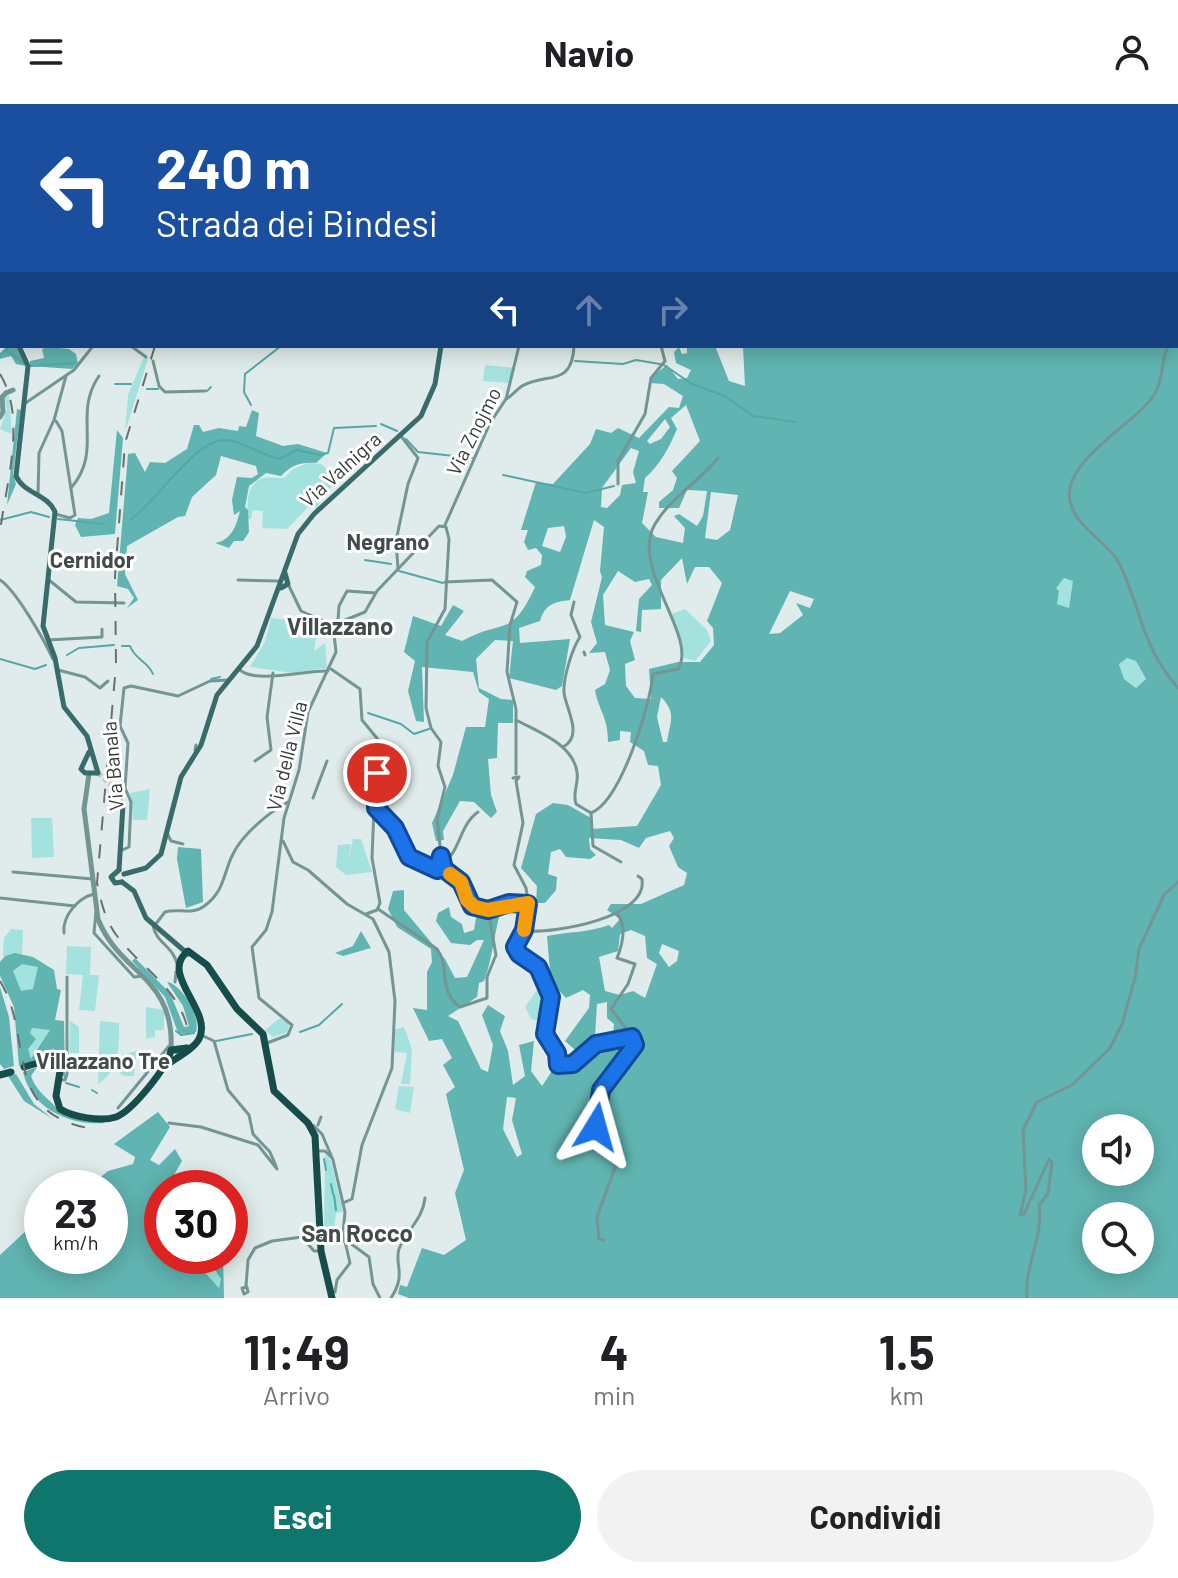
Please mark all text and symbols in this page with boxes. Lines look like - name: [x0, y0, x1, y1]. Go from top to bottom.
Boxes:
- icon: menu: [24, 30, 68, 74]
- icon: person: [1110, 30, 1154, 74]
- text: Navio: [544, 31, 634, 74]
- text: 240 m: [156, 133, 311, 200]
- icon: left: [24, 136, 128, 240]
- text: Strada dei Bindesi: [156, 201, 438, 244]
- icon: left: [483, 288, 527, 332]
- icon: ahead: [567, 288, 611, 332]
- icon: right: [651, 288, 695, 332]
- street label: Via Znojmo: [441, 383, 505, 479]
- street label: Via Valnigra: [295, 426, 385, 512]
- district label: Negrano: [346, 528, 430, 554]
- district label: Cernidor: [50, 546, 135, 572]
- district label: Villazzano: [287, 611, 393, 640]
- street label: Via della Villa: [261, 699, 311, 813]
- street label: Via Banala: [96, 720, 128, 812]
- pin: [343, 739, 411, 807]
- icon: arrive: [355, 751, 399, 795]
- district label: Villazzano Tre: [36, 1047, 170, 1073]
- position arrow: [554, 1085, 638, 1169]
- map controls: [1082, 1114, 1154, 1274]
- button: sound: [1082, 1114, 1154, 1186]
- speed limit sign: 30: [144, 1170, 248, 1274]
- text: 23: [54, 1188, 98, 1236]
- button: search: [1082, 1202, 1154, 1274]
- district label: San Rocco: [301, 1218, 413, 1247]
- text: km/h: [53, 1230, 99, 1254]
- text: 11:49: [243, 1322, 350, 1380]
- text: 4: [600, 1322, 629, 1380]
- text: 1.5: [879, 1322, 935, 1380]
- text: Arrivo: [263, 1379, 330, 1410]
- text: min: [593, 1379, 635, 1410]
- text: km: [889, 1379, 924, 1410]
- button: Esci: [24, 1470, 581, 1562]
- button: Condividi: [597, 1470, 1154, 1562]

